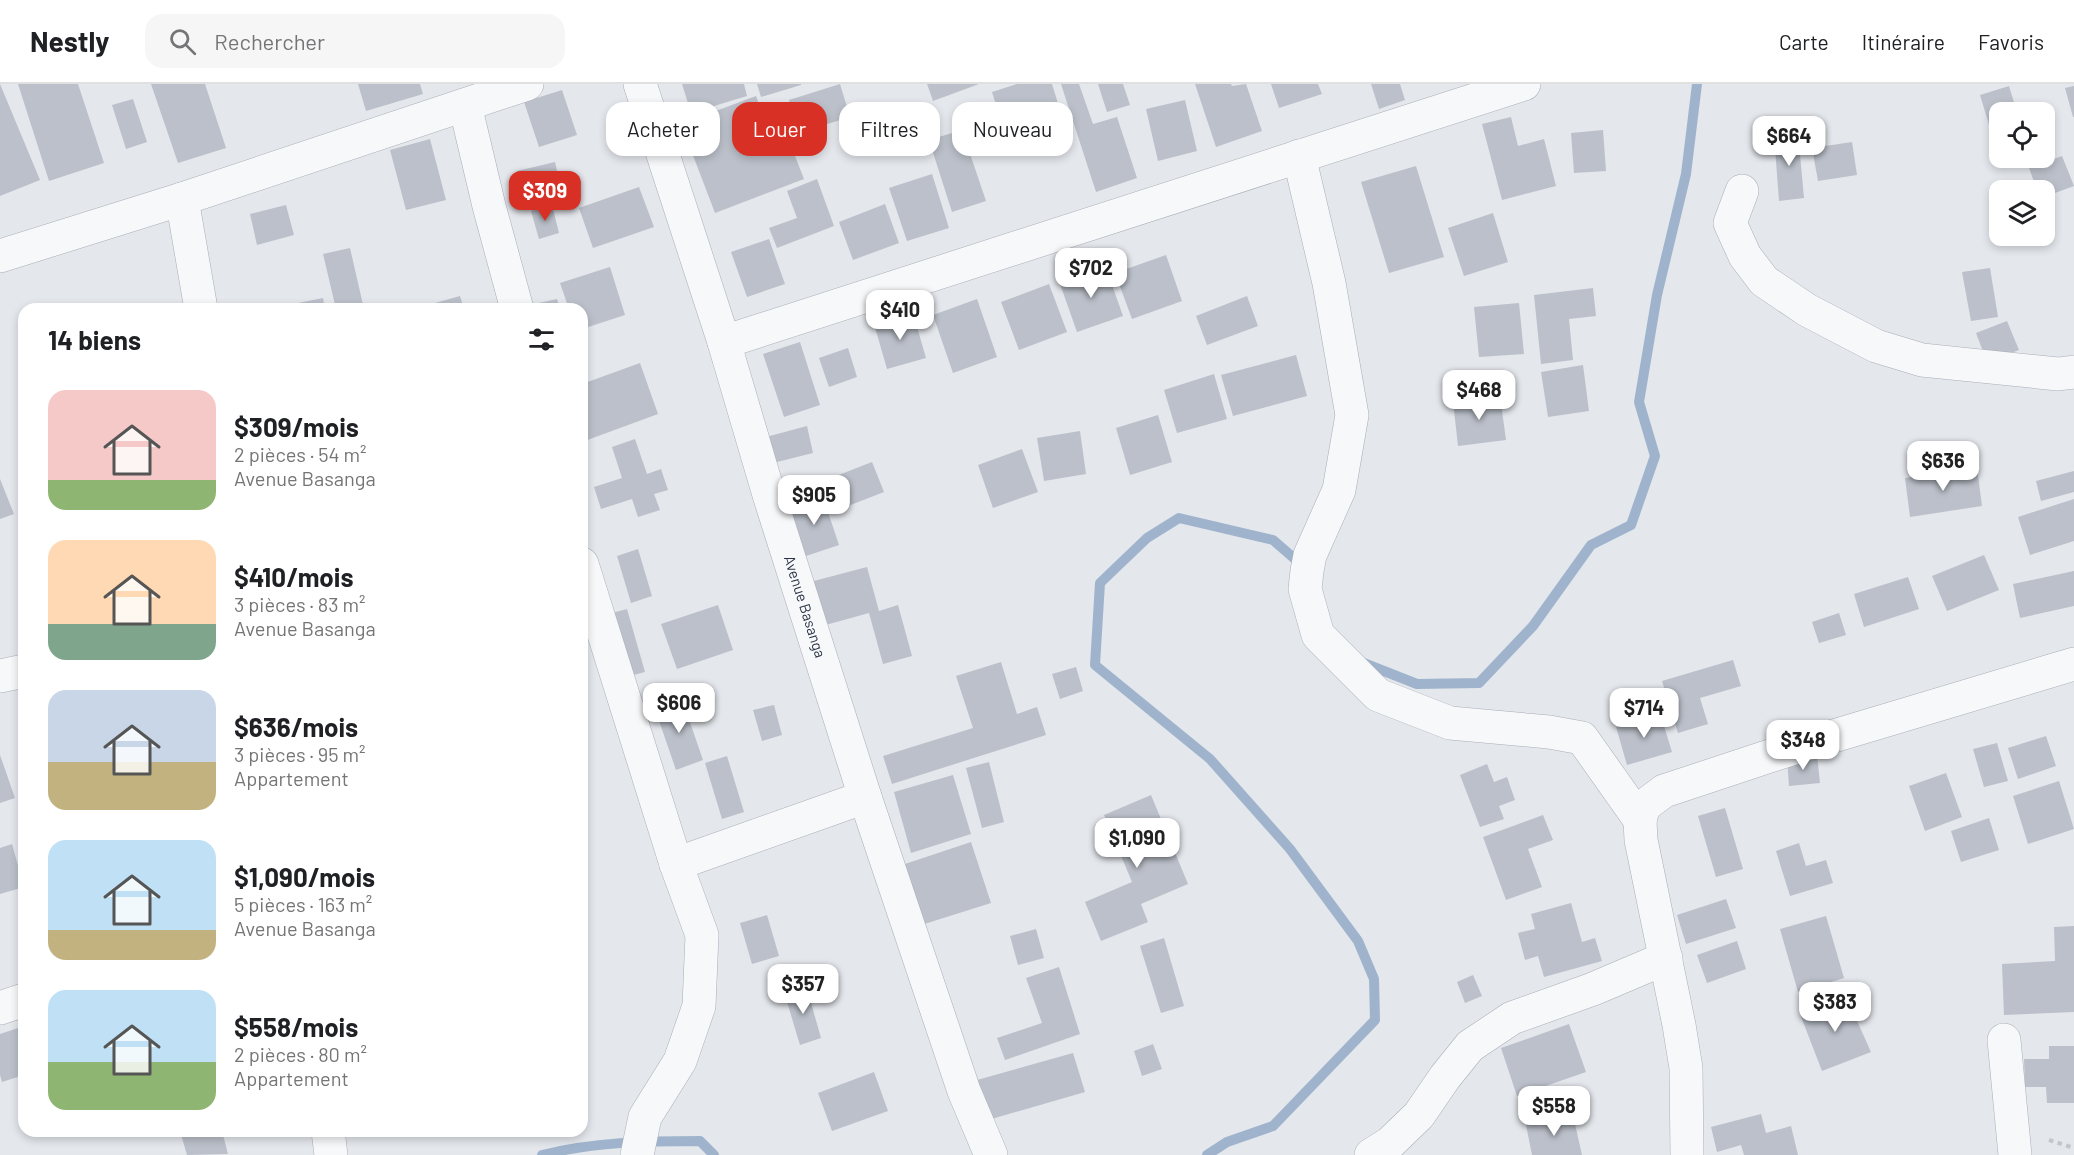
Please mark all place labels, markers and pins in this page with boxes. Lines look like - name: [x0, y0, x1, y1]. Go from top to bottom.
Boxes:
- pin: $664: [1753, 116, 1825, 167]
- pin: $309: [509, 171, 581, 222]
- pin: $702: [1055, 248, 1127, 299]
- pin: $410: [864, 290, 936, 341]
- pin: $468: [1443, 370, 1515, 421]
- pin: $636: [1907, 441, 1979, 492]
- pin: $905: [778, 475, 850, 526]
- pin: $606: [643, 683, 715, 734]
- pin: $714: [1608, 688, 1680, 739]
- pin: $348: [1767, 720, 1839, 771]
- pin: $1,090: [1088, 818, 1186, 869]
- pin: $357: [767, 964, 839, 1015]
- pin: $383: [1799, 982, 1871, 1033]
- pin: $558: [1518, 1086, 1590, 1137]

